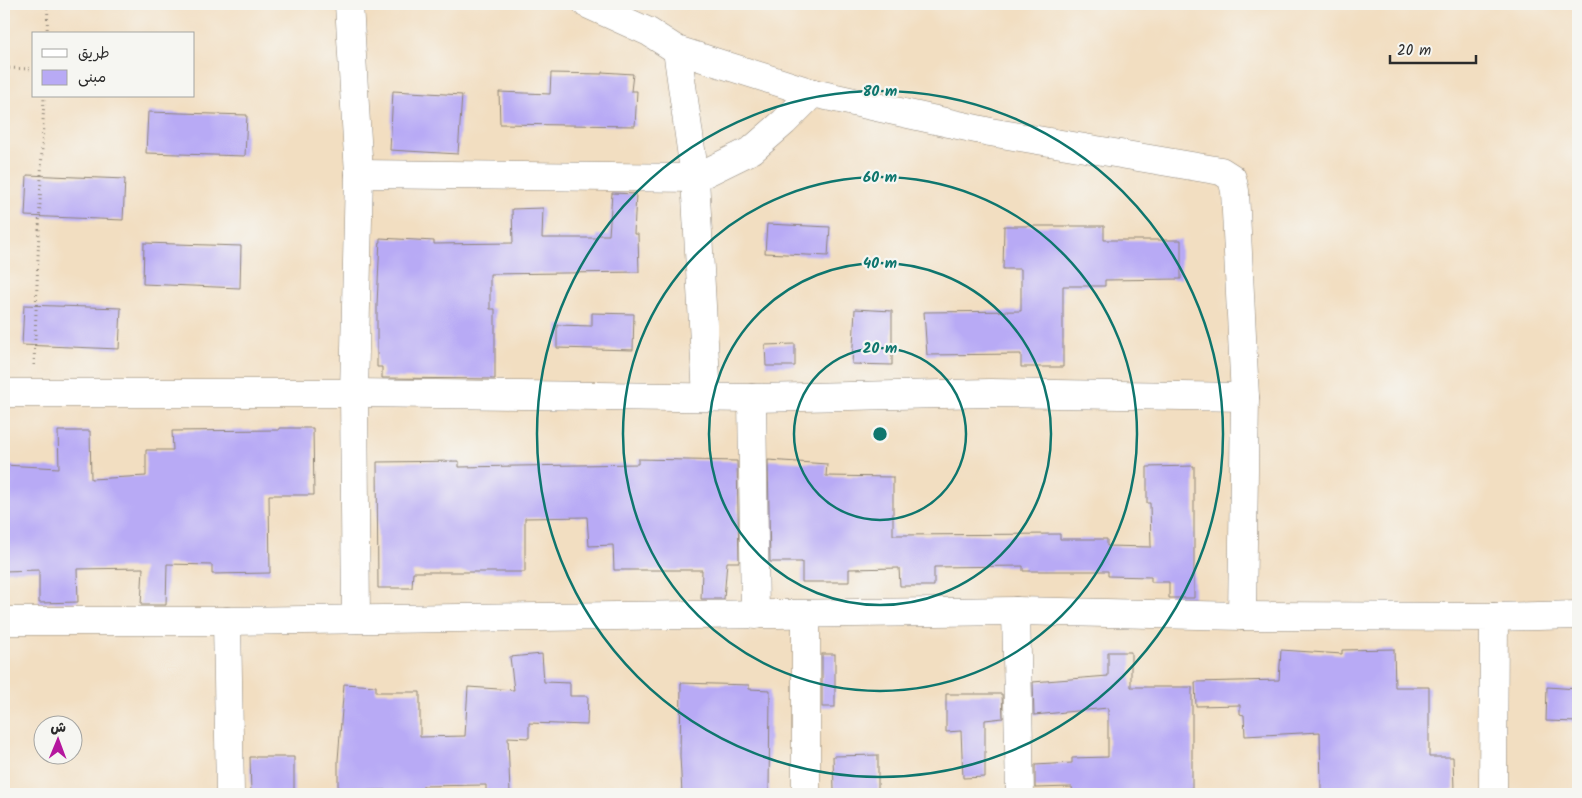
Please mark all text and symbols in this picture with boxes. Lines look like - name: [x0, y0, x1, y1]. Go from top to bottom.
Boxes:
- legend: [32, 32, 195, 98]
- scale bar: [1390, 32, 1476, 64]
- text: 20 m: [1397, 39, 1431, 63]
- text: طريق: [78, 42, 110, 66]
- text: مبنى: [78, 66, 106, 90]
- text: 80 m: [863, 80, 897, 104]
- text: 60 m: [863, 166, 897, 190]
- text: 40 m: [863, 252, 897, 276]
- text: 20 m: [863, 337, 897, 361]
- centre of rings: [871, 425, 889, 443]
- north arrow: [32, 716, 82, 766]
- text: ش: [50, 717, 66, 739]

